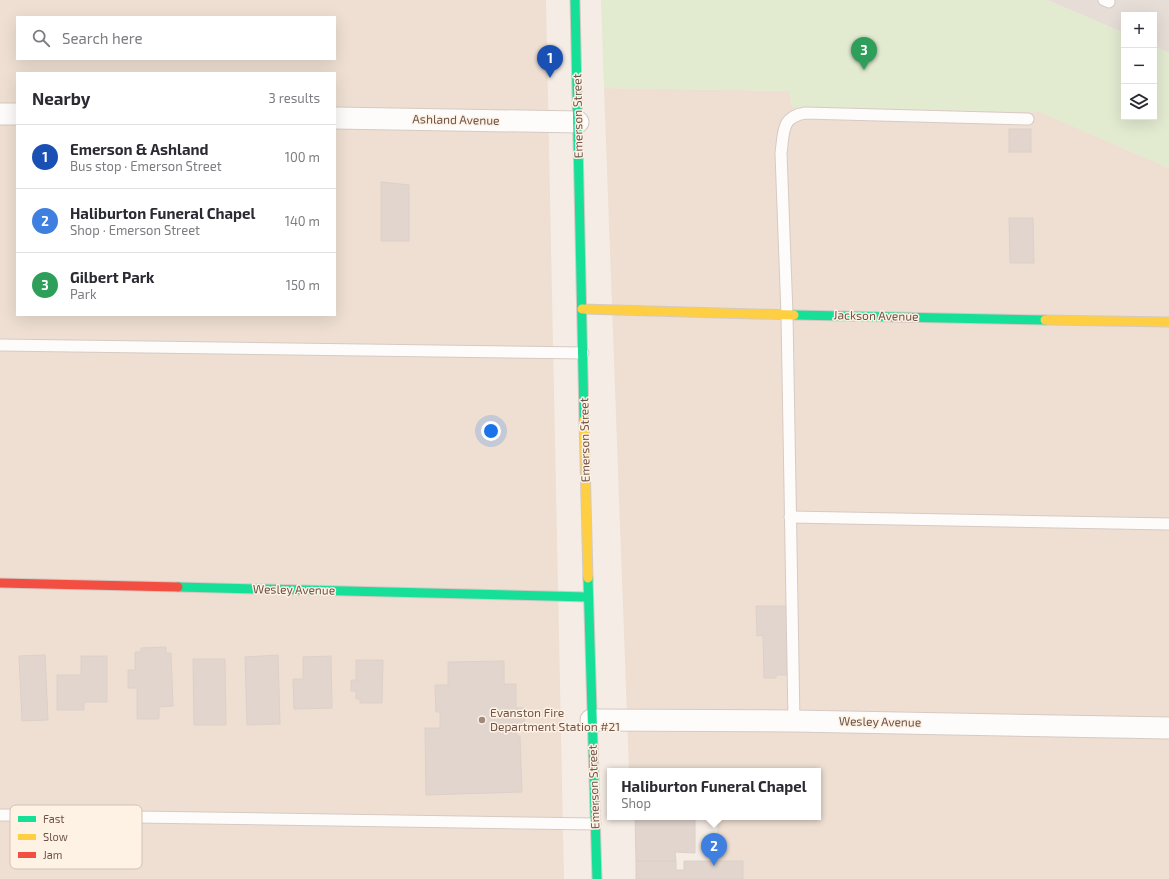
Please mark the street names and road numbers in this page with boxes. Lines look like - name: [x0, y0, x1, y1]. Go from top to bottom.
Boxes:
- street label: Emerson Street: [569, 73, 585, 158]
- street label: Ashland Avenue: [412, 111, 500, 127]
- street label: Jackson Avenue: [833, 307, 919, 323]
- street label: Emerson Street: [576, 397, 592, 482]
- street label: Wesley Avenue: [253, 581, 335, 597]
- street label: Wesley Avenue: [839, 713, 921, 729]
- street label: Emerson Street: [585, 744, 601, 829]

